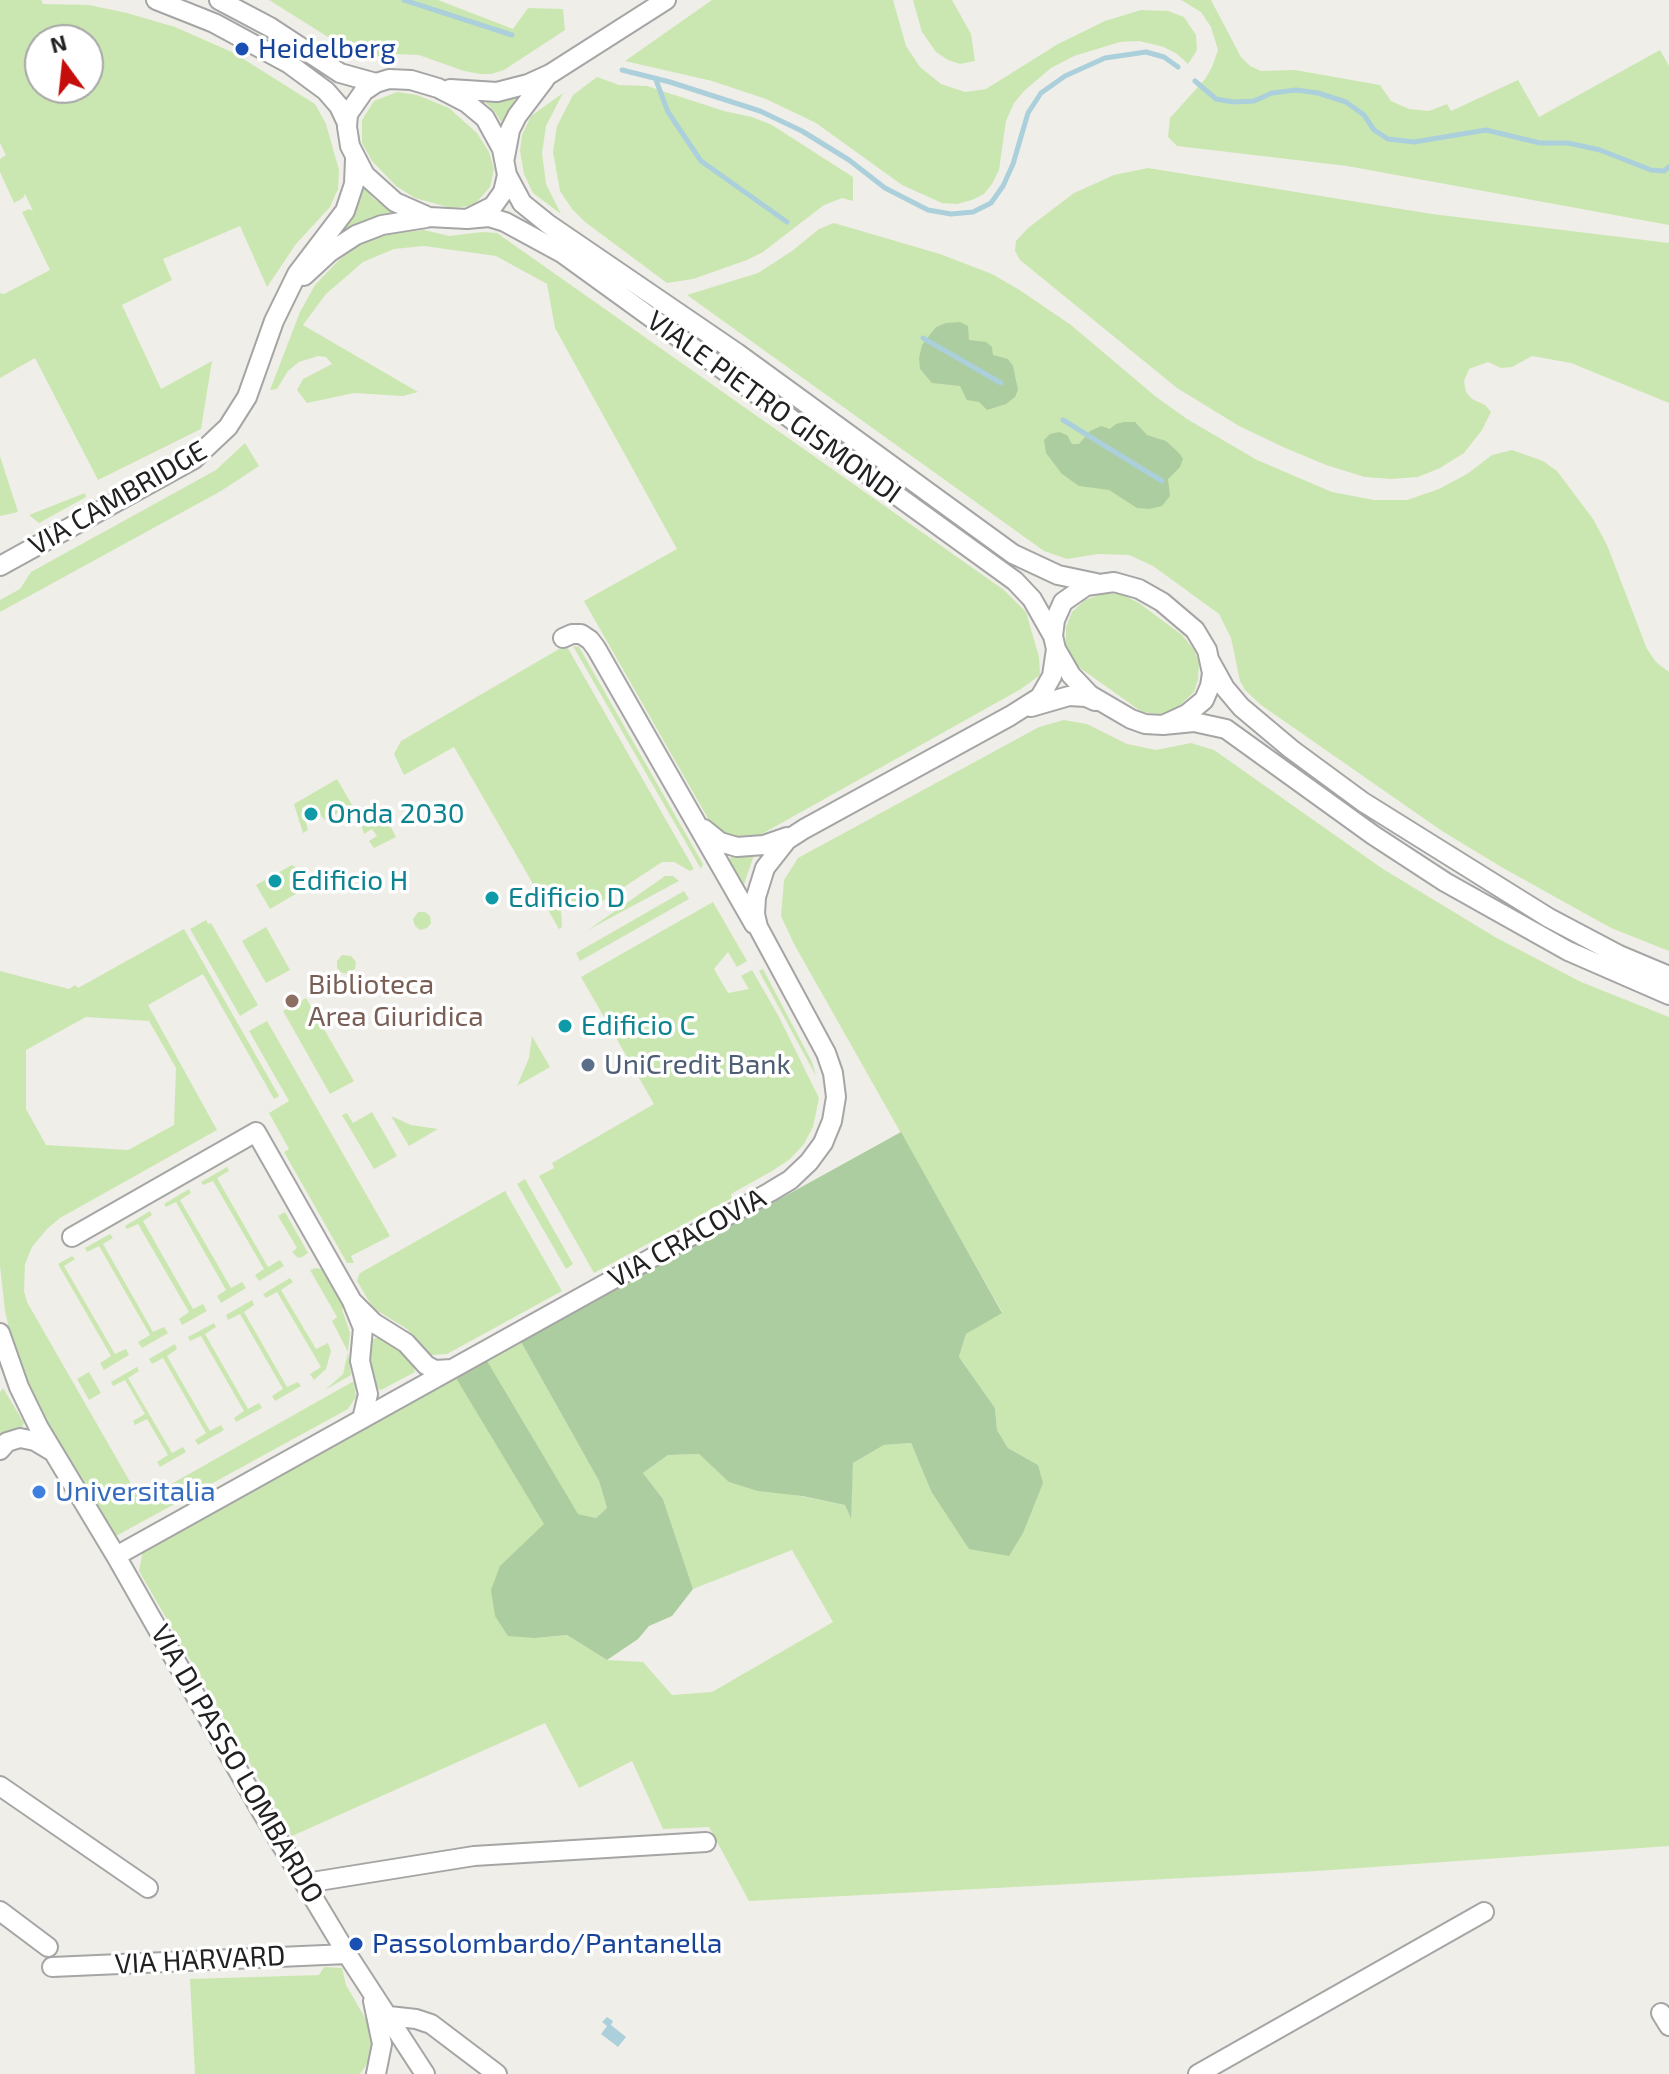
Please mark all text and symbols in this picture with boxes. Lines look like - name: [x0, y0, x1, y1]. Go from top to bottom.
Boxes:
- north arrow: [24, 24, 104, 104]
- text: N: [47, 28, 69, 57]
- place label: Heidelberg: [258, 32, 396, 66]
- marker: Heidelberg: [233, 40, 251, 58]
- street label: VIALE PIETRO GISMONDI: [640, 304, 908, 510]
- street label: VIA CAMBRIDGE: [23, 433, 213, 563]
- place label: Onda 2030: [327, 797, 465, 831]
- marker: Onda 2030: [302, 805, 320, 823]
- place label: Edificio H: [291, 864, 408, 898]
- marker: Edificio H: [266, 872, 284, 890]
- place label: Edificio D: [508, 881, 625, 915]
- marker: Edificio D: [483, 889, 501, 907]
- place label: Biblioteca Area Giuridica: [308, 968, 484, 1034]
- marker: Biblioteca Area Giuridica: [283, 992, 301, 1010]
- place label: Edificio C: [581, 1009, 695, 1043]
- marker: Edificio C: [556, 1017, 574, 1035]
- place label: UniCredit Bank: [604, 1048, 791, 1082]
- marker: UniCredit Bank: [579, 1056, 597, 1074]
- street label: VIA CRACOVIA: [602, 1181, 772, 1295]
- place label: Universitalia: [55, 1475, 216, 1509]
- marker: Universitalia: [30, 1483, 48, 1501]
- street label: VIA DI PASSO LOMBARDO: [143, 1619, 331, 1909]
- place label: Passolombardo/Pantanella: [372, 1927, 722, 1961]
- marker: Passolombardo/Pantanella: [347, 1935, 365, 1953]
- street label: VIA HARVARD: [114, 1939, 286, 1981]

